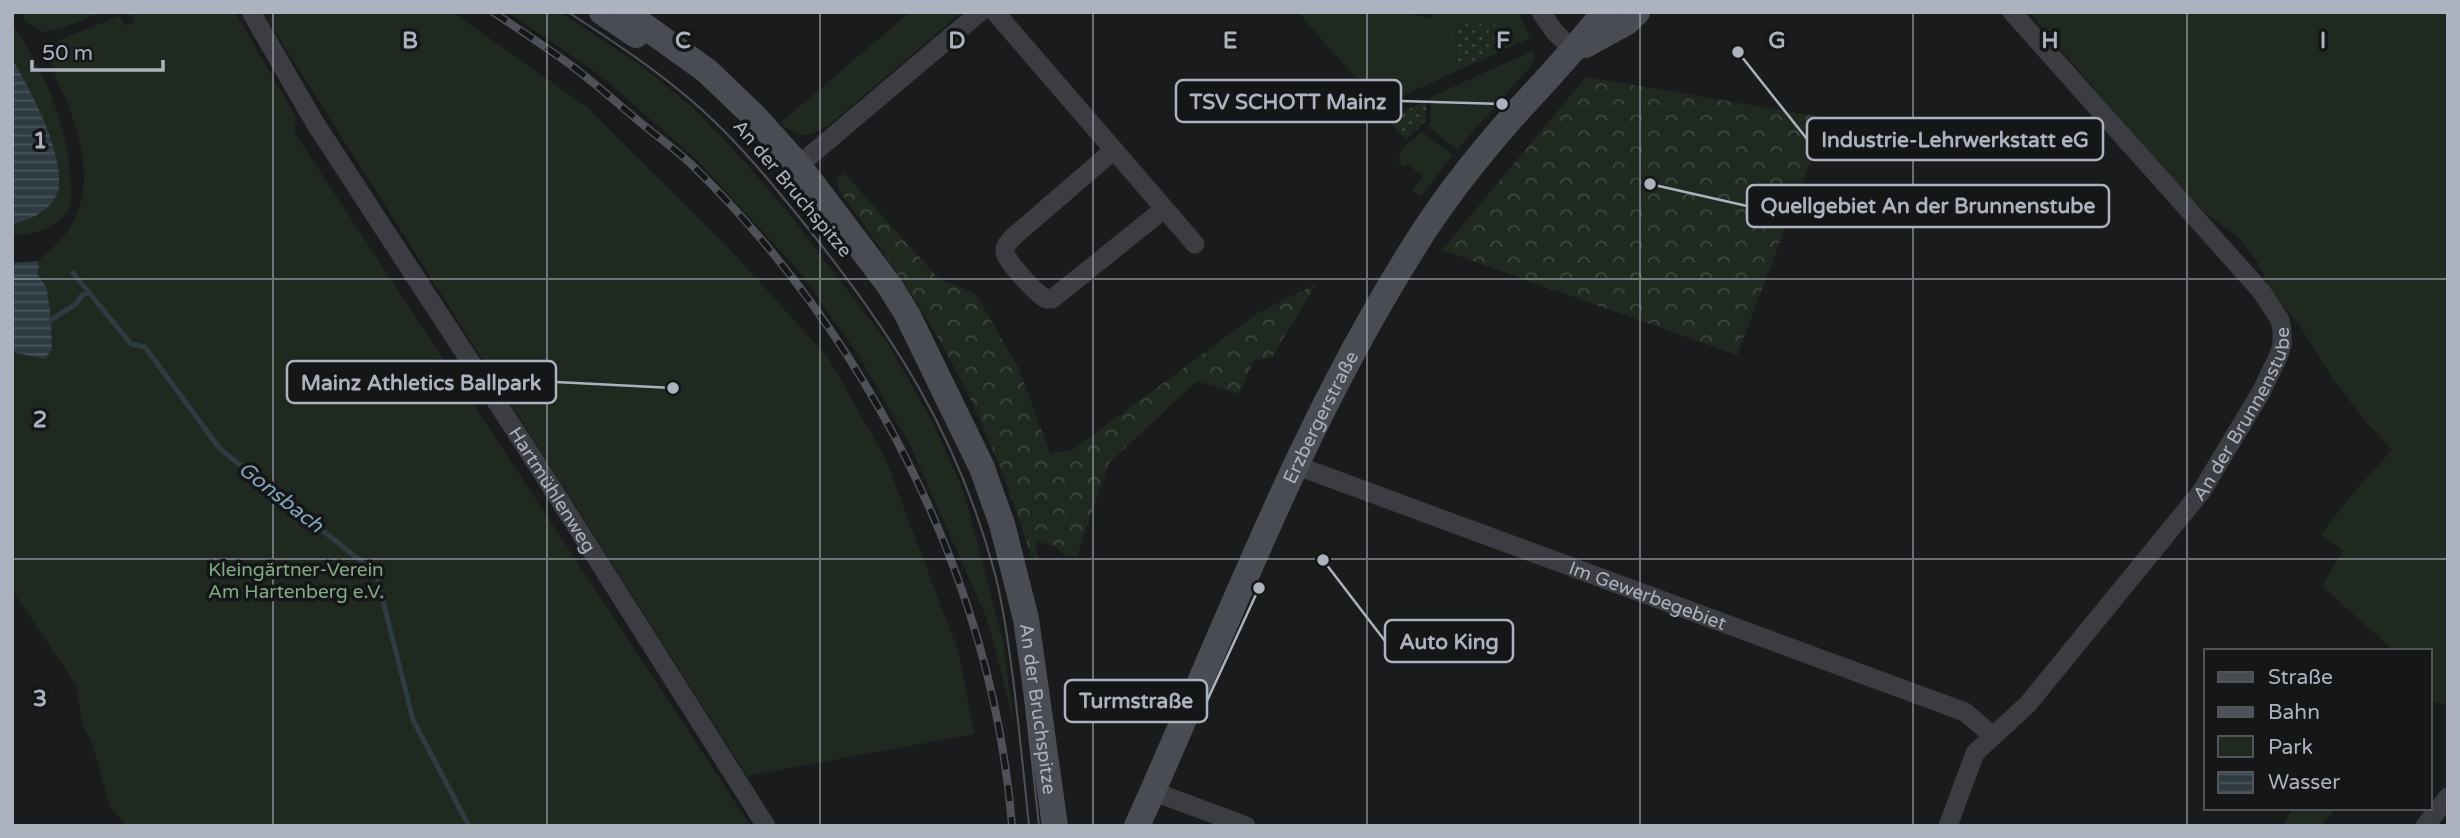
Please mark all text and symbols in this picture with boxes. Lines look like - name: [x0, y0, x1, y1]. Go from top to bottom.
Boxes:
- text: B: [402, 27, 418, 55]
- text: C: [675, 27, 691, 55]
- text: D: [948, 27, 966, 55]
- text: E: [1223, 27, 1237, 55]
- text: F: [1496, 27, 1510, 55]
- text: G: [1768, 27, 1786, 55]
- text: H: [2041, 27, 2059, 55]
- text: I: [2320, 27, 2326, 55]
- scale bar: [32, 28, 163, 72]
- text: 50 m: [42, 41, 93, 66]
- callout: TSV SCHOTT Mainz: [1176, 80, 1401, 122]
- text: TSV SCHOTT Mainz: [1188, 90, 1387, 115]
- street label: An der Bruchspitze: [728, 116, 856, 262]
- callout: Industrie-Lehrwerkstatt eG: [1807, 118, 2103, 160]
- text: 1: [33, 127, 47, 155]
- text: Industrie-Lehrwerkstatt eG: [1821, 128, 2089, 153]
- callout: Quellgebiet An der Brunnenstube: [1747, 185, 2109, 227]
- text: Quellgebiet An der Brunnenstube: [1761, 194, 2096, 219]
- street label: An der Brunnenstube: [2189, 327, 2294, 505]
- street label: Erzbergerstraße: [1279, 348, 1363, 487]
- callout: Mainz Athletics Ballpark: [287, 361, 556, 403]
- text: Mainz Athletics Ballpark: [301, 371, 542, 396]
- text: 2: [33, 406, 47, 434]
- street label: Hartmühlenweg: [504, 423, 600, 557]
- water label: Gonsbach: [233, 457, 329, 539]
- street label: Im Gewerbegebiet: [1566, 557, 1729, 635]
- park label: Kleingärtner-Verein Am Hartenberg e.V.: [208, 559, 384, 603]
- callout: Auto King: [1385, 620, 1513, 662]
- street label: An der Bruchspitze: [1015, 622, 1060, 796]
- text: Auto King: [1399, 630, 1499, 655]
- legend: [2204, 649, 2432, 810]
- text: Straße: [2268, 665, 2333, 690]
- callout: Turmstraße: [1065, 680, 1207, 722]
- text: 3: [33, 685, 47, 713]
- text: Turmstraße: [1078, 689, 1193, 714]
- text: Bahn: [2268, 700, 2320, 725]
- text: Park: [2268, 735, 2313, 760]
- text: Wasser: [2268, 770, 2340, 795]

